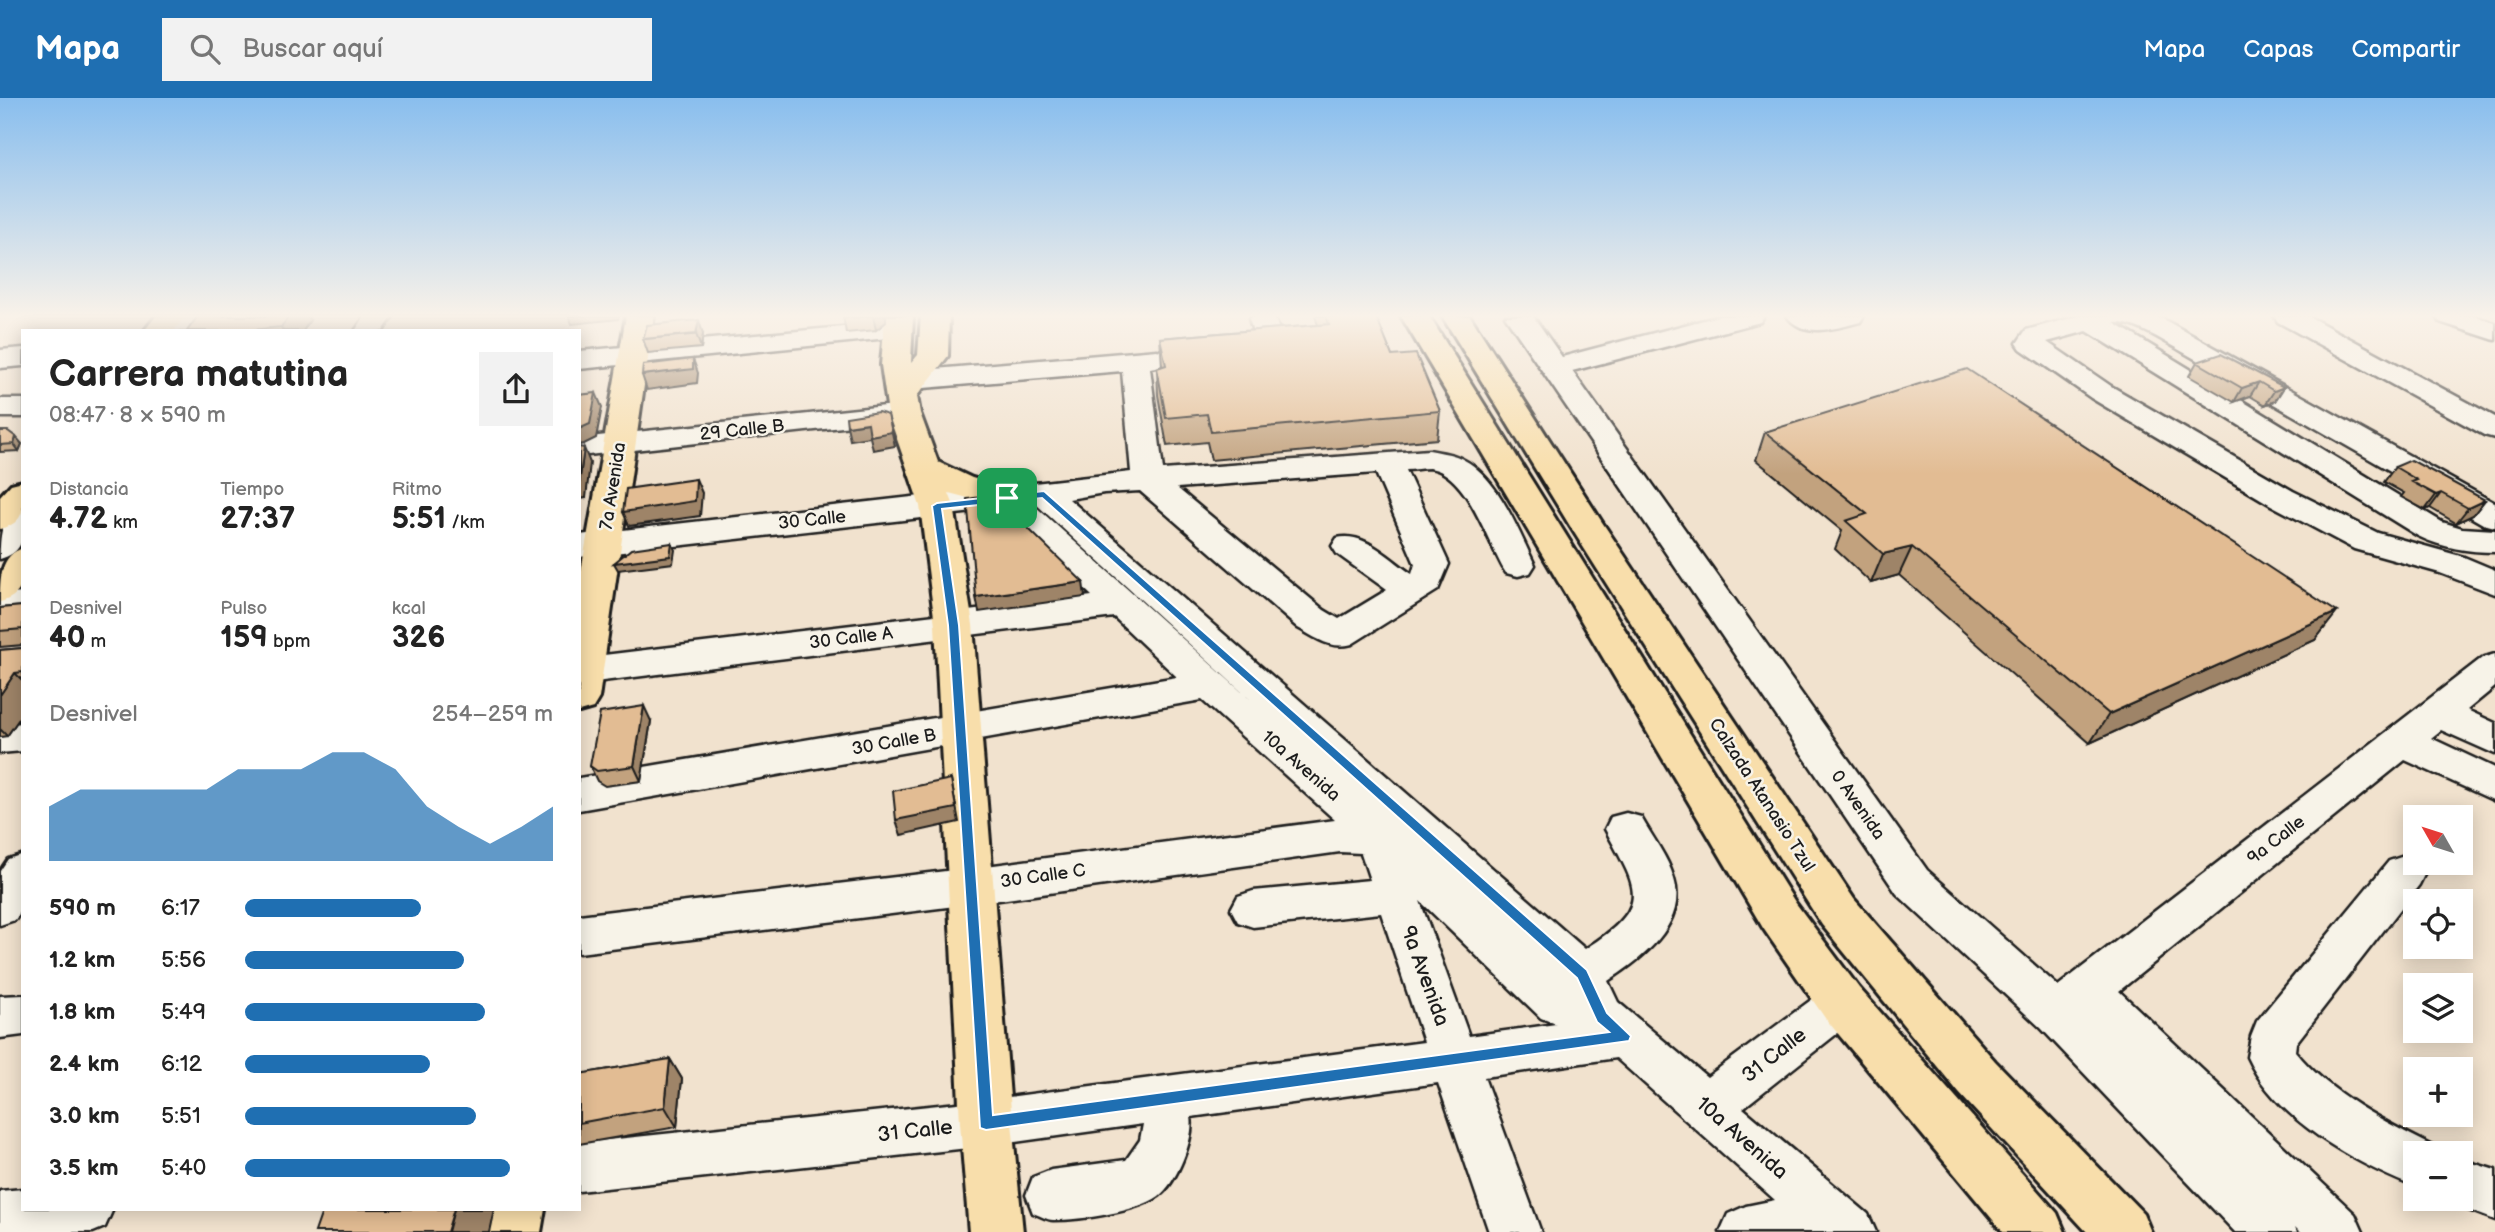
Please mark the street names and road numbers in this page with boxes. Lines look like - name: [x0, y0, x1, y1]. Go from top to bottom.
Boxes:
- street label: 29 Calle B: [699, 415, 785, 445]
- street label: 7a Avenida: [596, 441, 630, 531]
- street label: 30 Calle: [777, 506, 847, 534]
- street label: 30 Calle A: [808, 622, 894, 654]
- street label: Calzada Atanasio Tzul: [1705, 714, 1819, 876]
- street label: 30 Calle B: [850, 724, 938, 760]
- street label: 10a Avenida: [1257, 726, 1345, 806]
- street label: 0 Avenida: [1826, 766, 1890, 844]
- street label: 9a Calle: [2243, 811, 2309, 869]
- street label: 30 Calle C: [999, 860, 1087, 892]
- street label: 9a Avenida: [1395, 922, 1455, 1030]
- street label: 31 Calle: [1737, 1022, 1811, 1088]
- street label: 10a Avenida: [1691, 1091, 1793, 1185]
- street label: 31 Calle: [876, 1115, 954, 1147]

